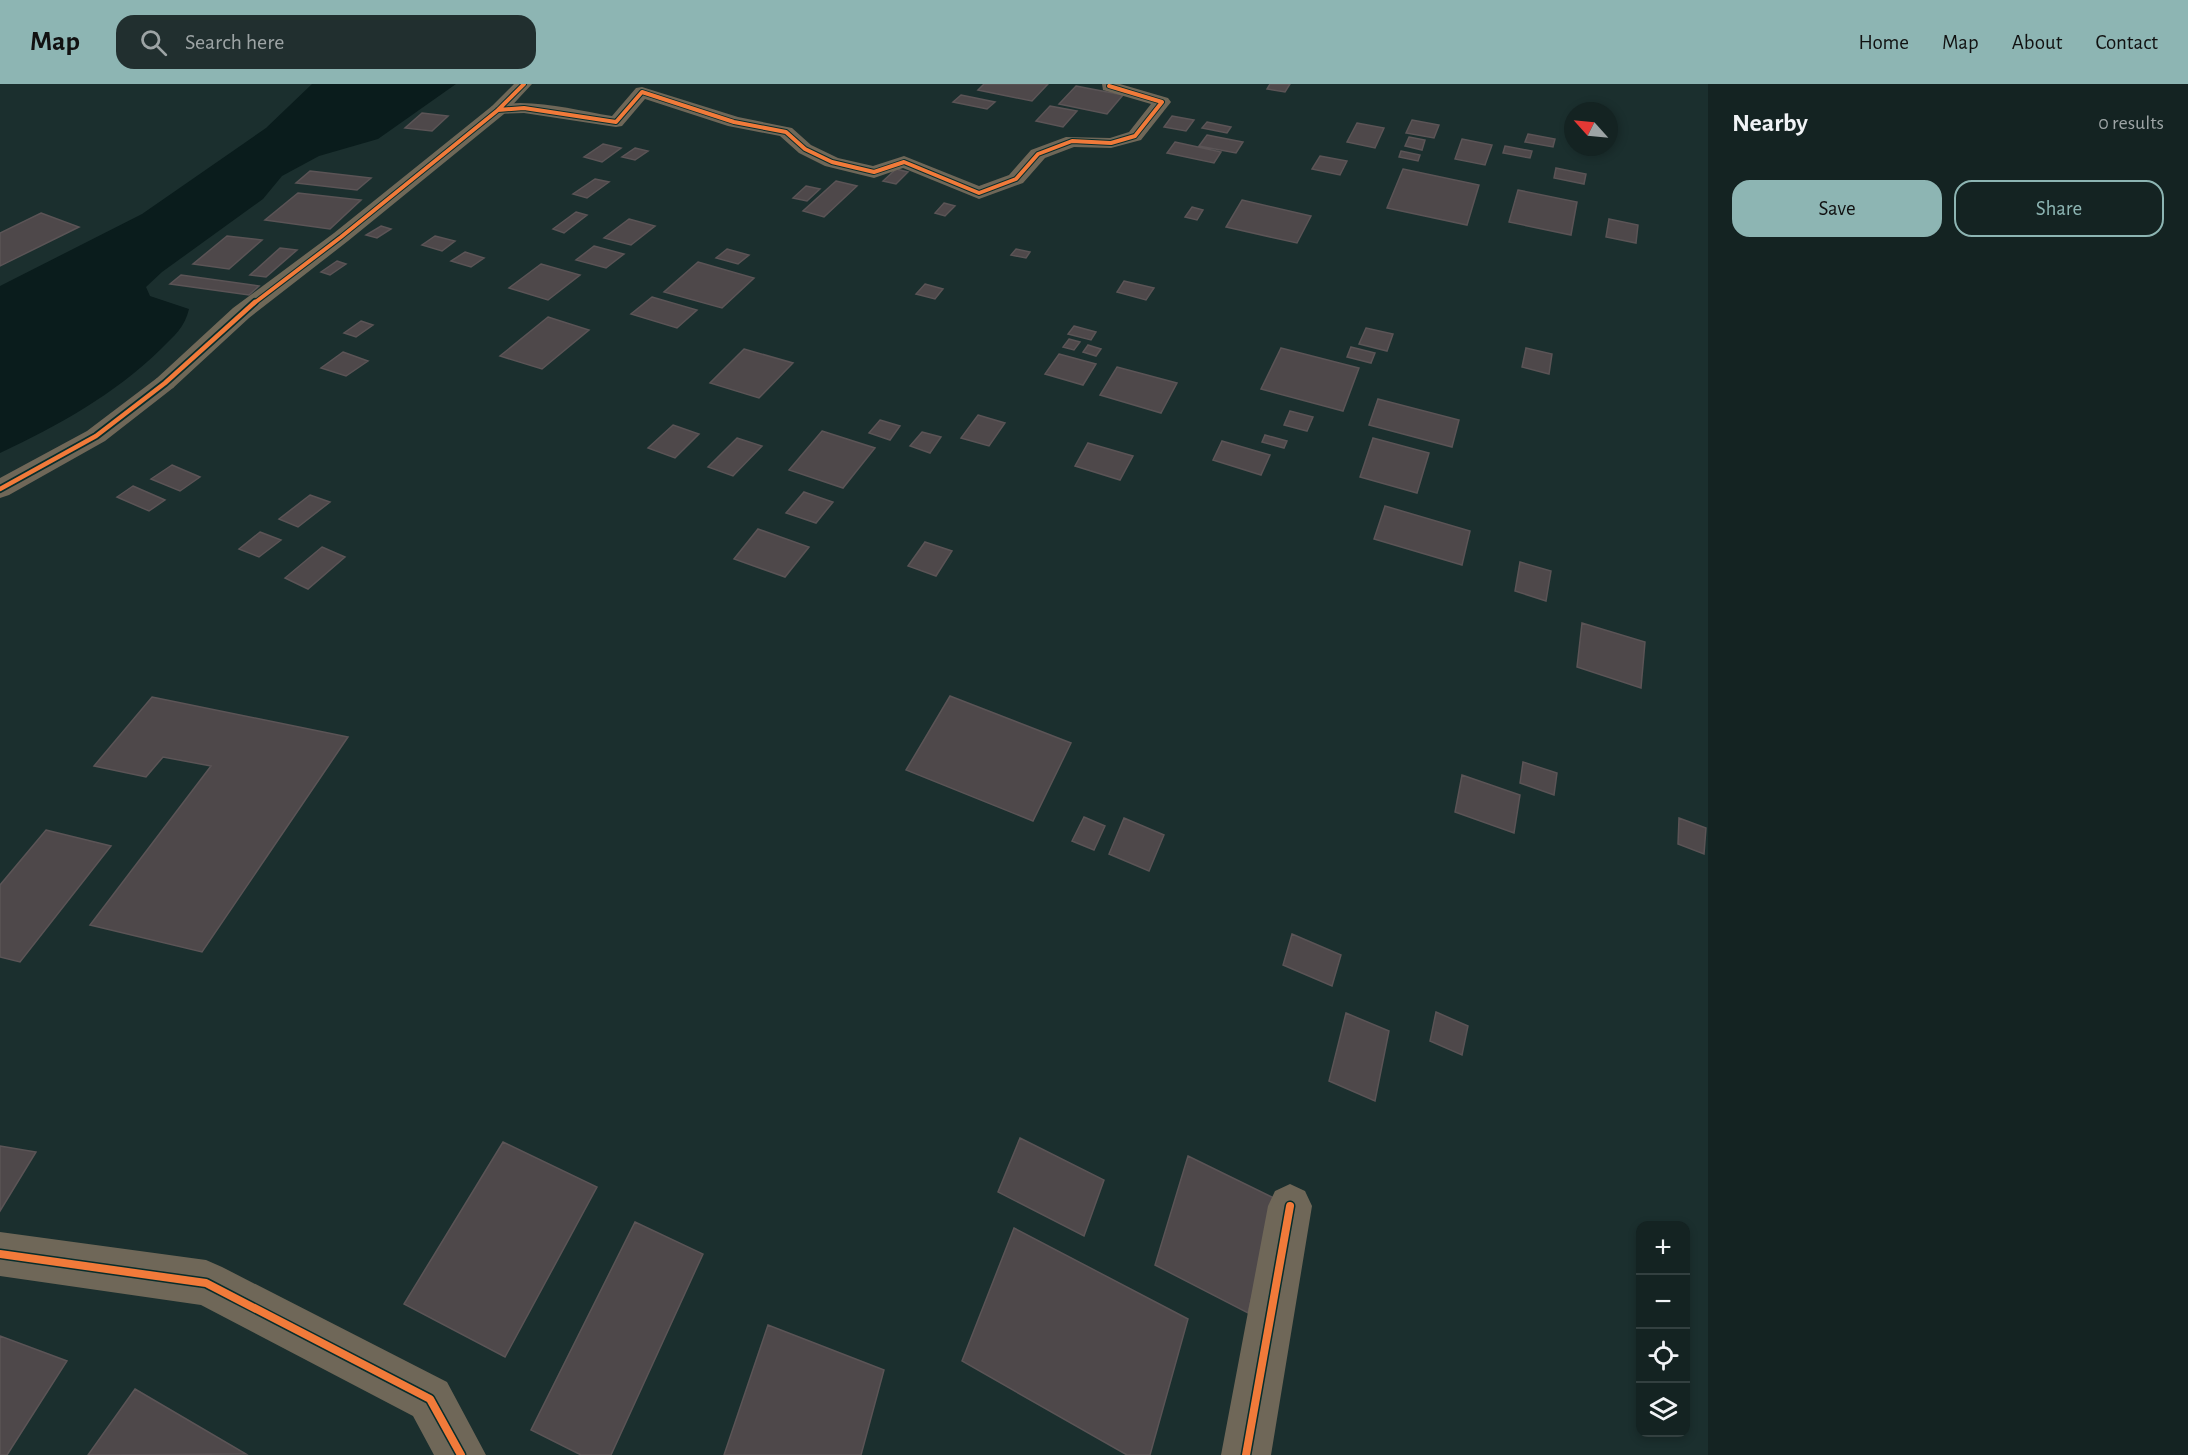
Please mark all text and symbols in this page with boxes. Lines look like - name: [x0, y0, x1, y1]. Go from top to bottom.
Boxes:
- search box: [116, 15, 536, 69]
- icon: search: [137, 26, 170, 59]
- text: Map: [30, 28, 80, 56]
- text: Search here: [185, 31, 284, 53]
- text: Home: [1858, 32, 1909, 53]
- text: Map: [1942, 32, 1979, 53]
- text: About: [2012, 32, 2062, 53]
- text: Contact: [2095, 32, 2158, 53]
- north arrow: [1564, 102, 1618, 156]
- text: Nearby: [1732, 110, 1808, 136]
- text: 0 results: [2098, 113, 2164, 133]
- button: Save: [1732, 180, 1942, 237]
- button: Share: [1954, 180, 2164, 237]
- map controls: [1636, 1221, 1690, 1437]
- button: +: [1636, 1221, 1690, 1275]
- button: −: [1636, 1275, 1690, 1329]
- button: locate: [1636, 1329, 1690, 1383]
- button: layers: [1636, 1383, 1690, 1437]

